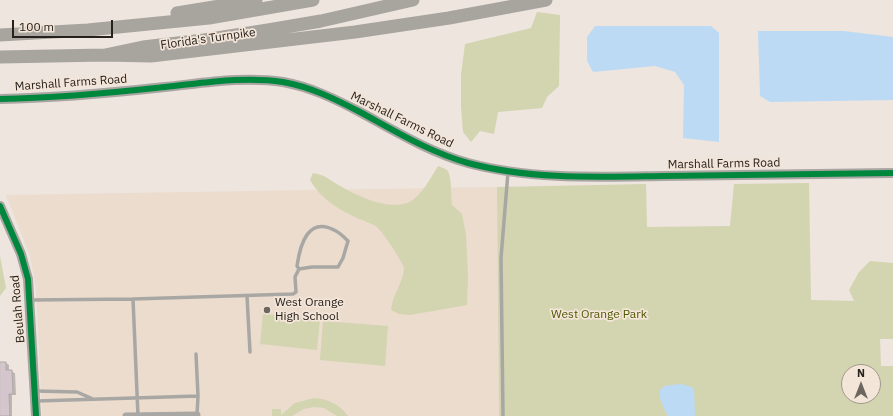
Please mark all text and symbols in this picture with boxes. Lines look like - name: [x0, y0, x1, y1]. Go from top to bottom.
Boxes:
- scale bar: [14, 12, 115, 38]
- text: 100 m: [19, 19, 54, 34]
- street label: Florida's Turnpike: [160, 25, 256, 53]
- street label: Marshall Farms Road: [14, 72, 128, 94]
- street label: Marshall Farms Road: [348, 89, 456, 151]
- street label: Marshall Farms Road: [668, 156, 780, 172]
- street label: Beulah Road: [8, 274, 28, 344]
- place label: West Orange High School: [275, 296, 344, 324]
- marker: West Orange High School: [262, 305, 272, 315]
- park label: West Orange Park: [551, 308, 647, 322]
- north arrow: [841, 364, 881, 404]
- text: N: [857, 366, 865, 380]

